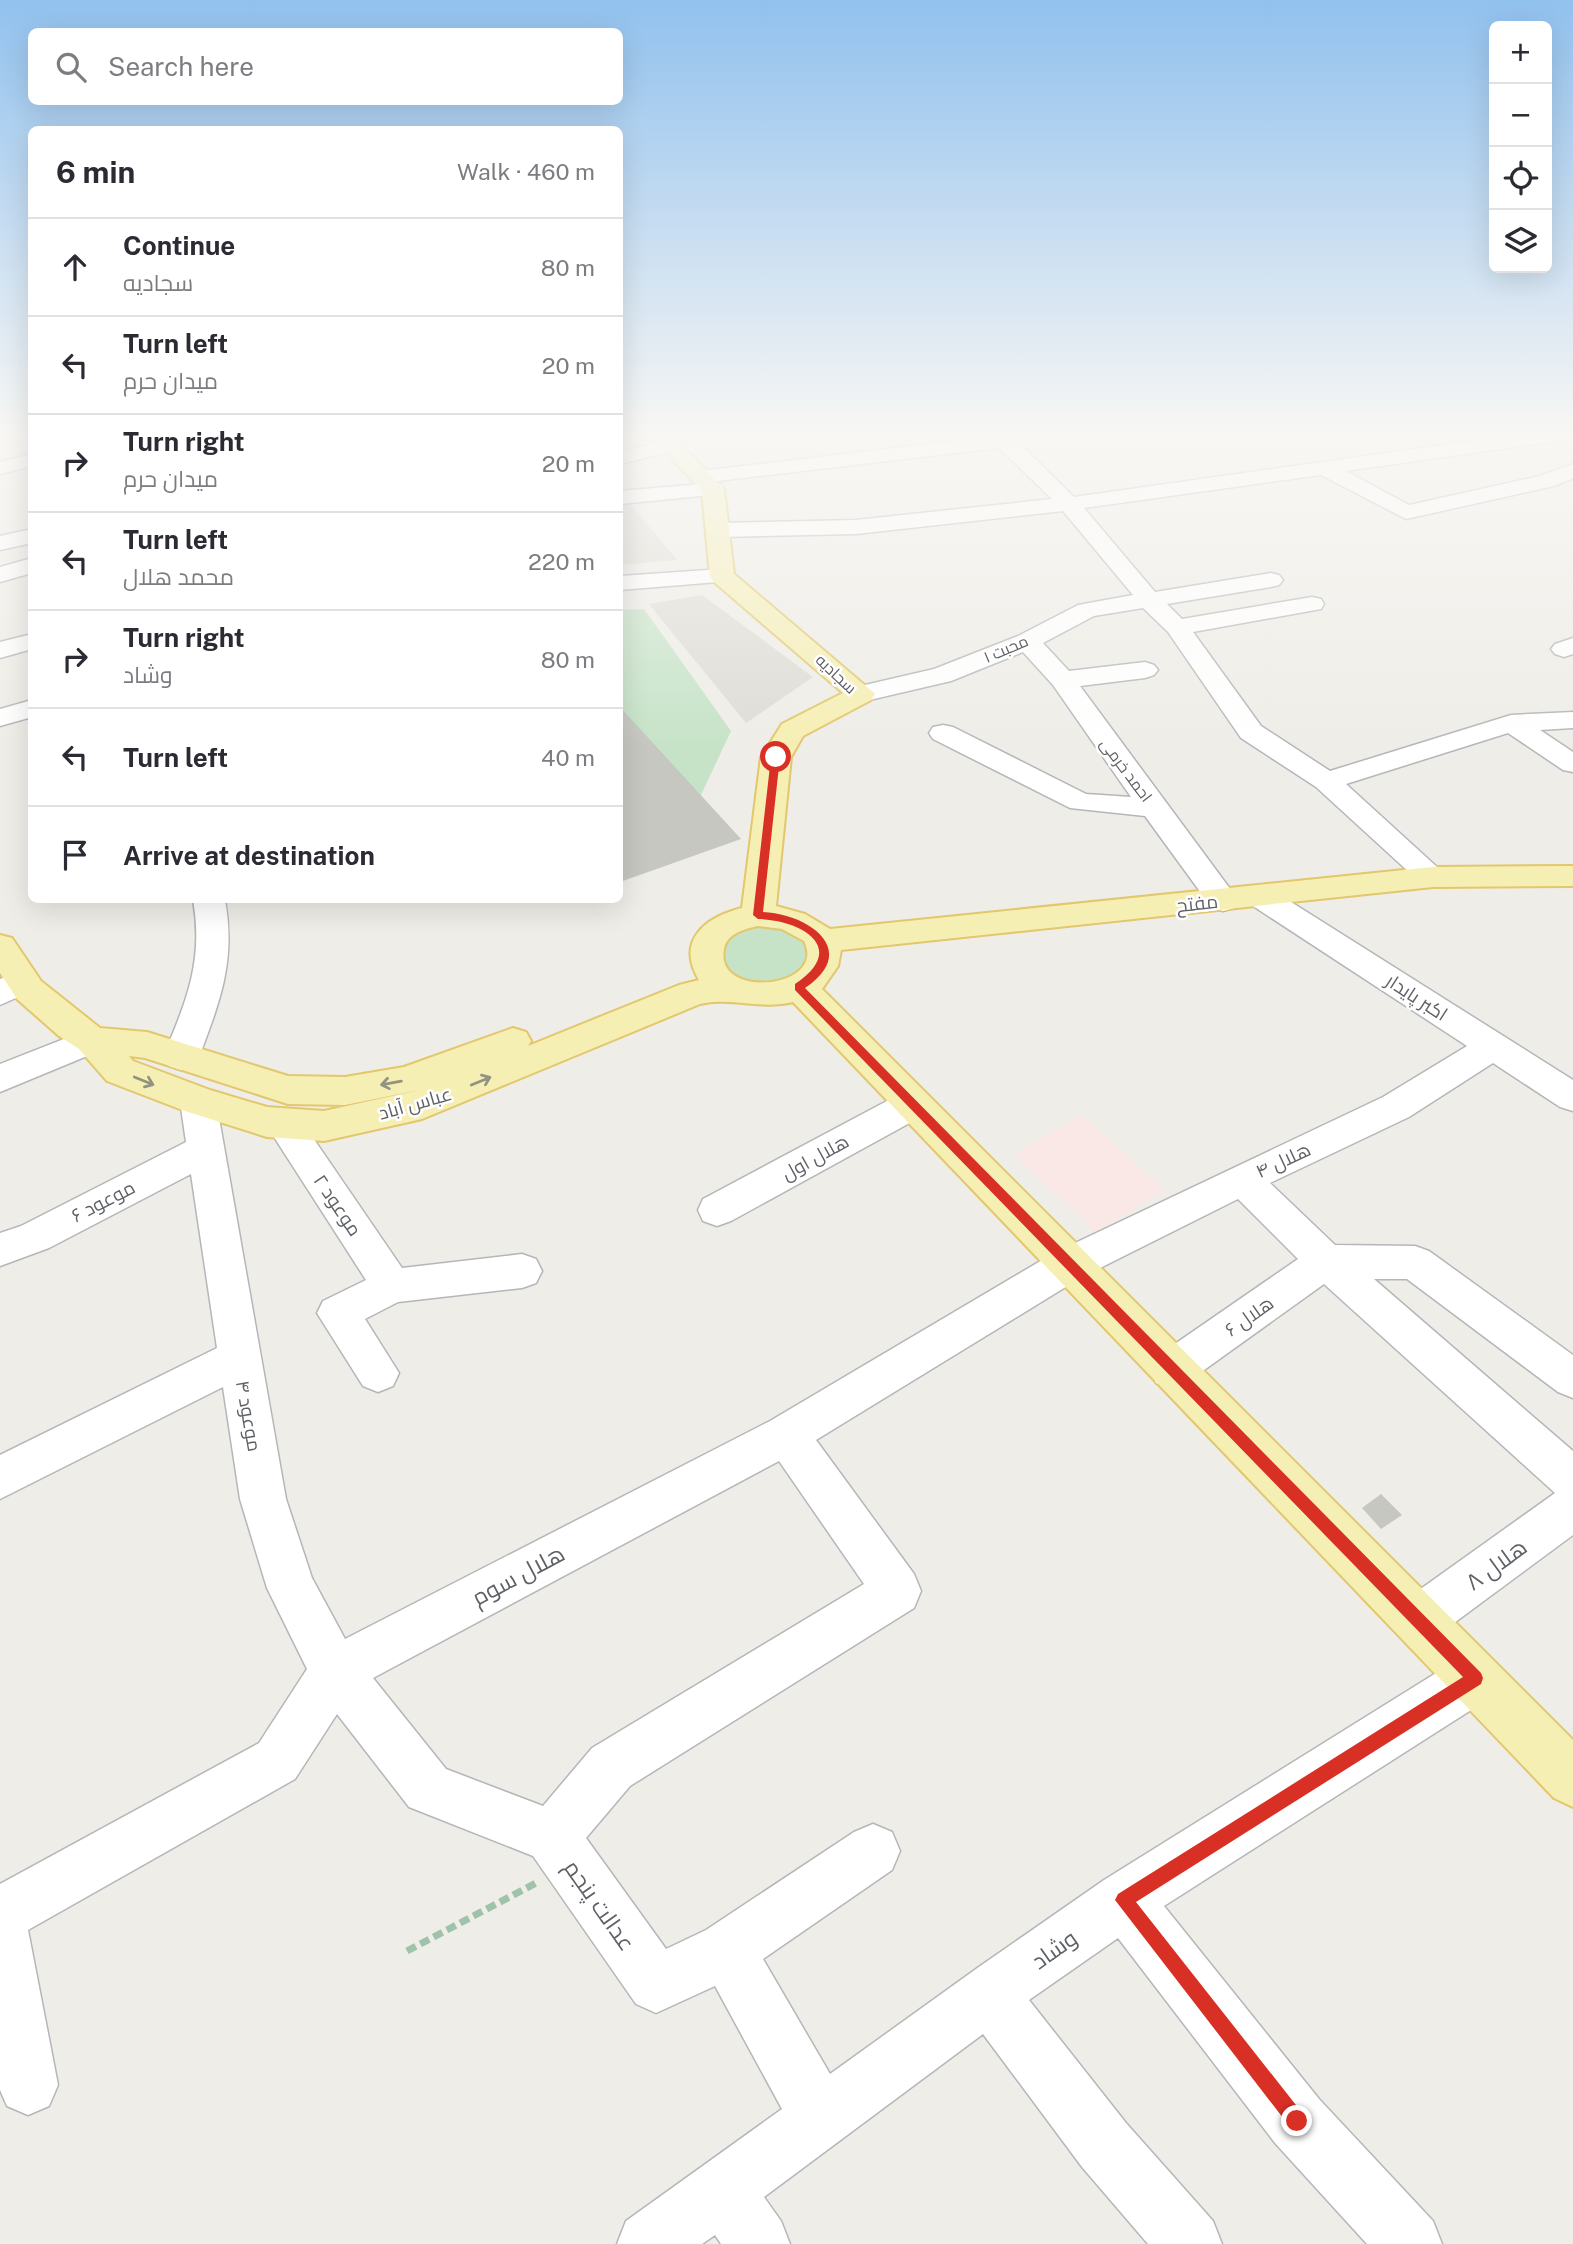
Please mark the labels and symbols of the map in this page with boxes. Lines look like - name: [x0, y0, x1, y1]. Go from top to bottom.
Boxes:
- street label: محبت ۱: [981, 631, 1031, 667]
- street label: سجادیه: [812, 650, 860, 698]
- street label: احمد خرمی: [1095, 735, 1156, 806]
- route start: [760, 741, 791, 772]
- street label: مفتح: [1175, 890, 1219, 919]
- street label: اکبر پایدار: [1380, 968, 1452, 1027]
- one-way arrow: [469, 1074, 491, 1087]
- one-way arrow: [133, 1075, 155, 1088]
- one-way arrow: [380, 1077, 403, 1090]
- street label: عباس آباد: [376, 1082, 454, 1125]
- street label: هلال اول: [778, 1130, 853, 1185]
- street label: هلال ۴: [1252, 1138, 1314, 1183]
- street label: موعود ۲: [309, 1170, 366, 1240]
- street label: موعود ۶: [68, 1176, 139, 1227]
- street label: هلال ۶: [1220, 1291, 1278, 1341]
- street label: موعود ۴: [231, 1379, 266, 1453]
- street label: هلال ۸: [1460, 1533, 1532, 1596]
- street label: هلال سوم: [467, 1539, 571, 1613]
- street label: عدالت پنجم: [556, 1854, 641, 1957]
- street label: وشاد: [1026, 1924, 1082, 1974]
- route end: [1281, 2105, 1312, 2136]

